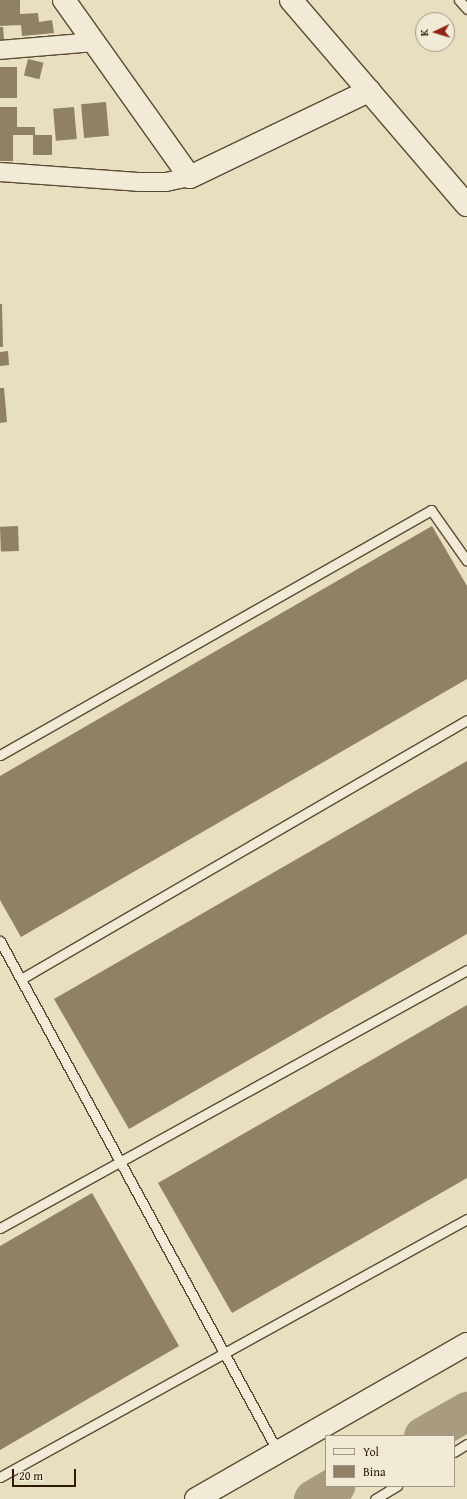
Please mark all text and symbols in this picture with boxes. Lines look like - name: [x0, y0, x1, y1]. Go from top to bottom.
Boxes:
- north arrow: [415, 12, 455, 52]
- text: K: [416, 29, 432, 37]
- legend: [325, 1435, 455, 1487]
- text: Yol: [363, 1443, 379, 1460]
- scale bar: [14, 1461, 78, 1487]
- text: Bina: [363, 1463, 386, 1480]
- text: 20 m: [19, 1467, 43, 1484]

